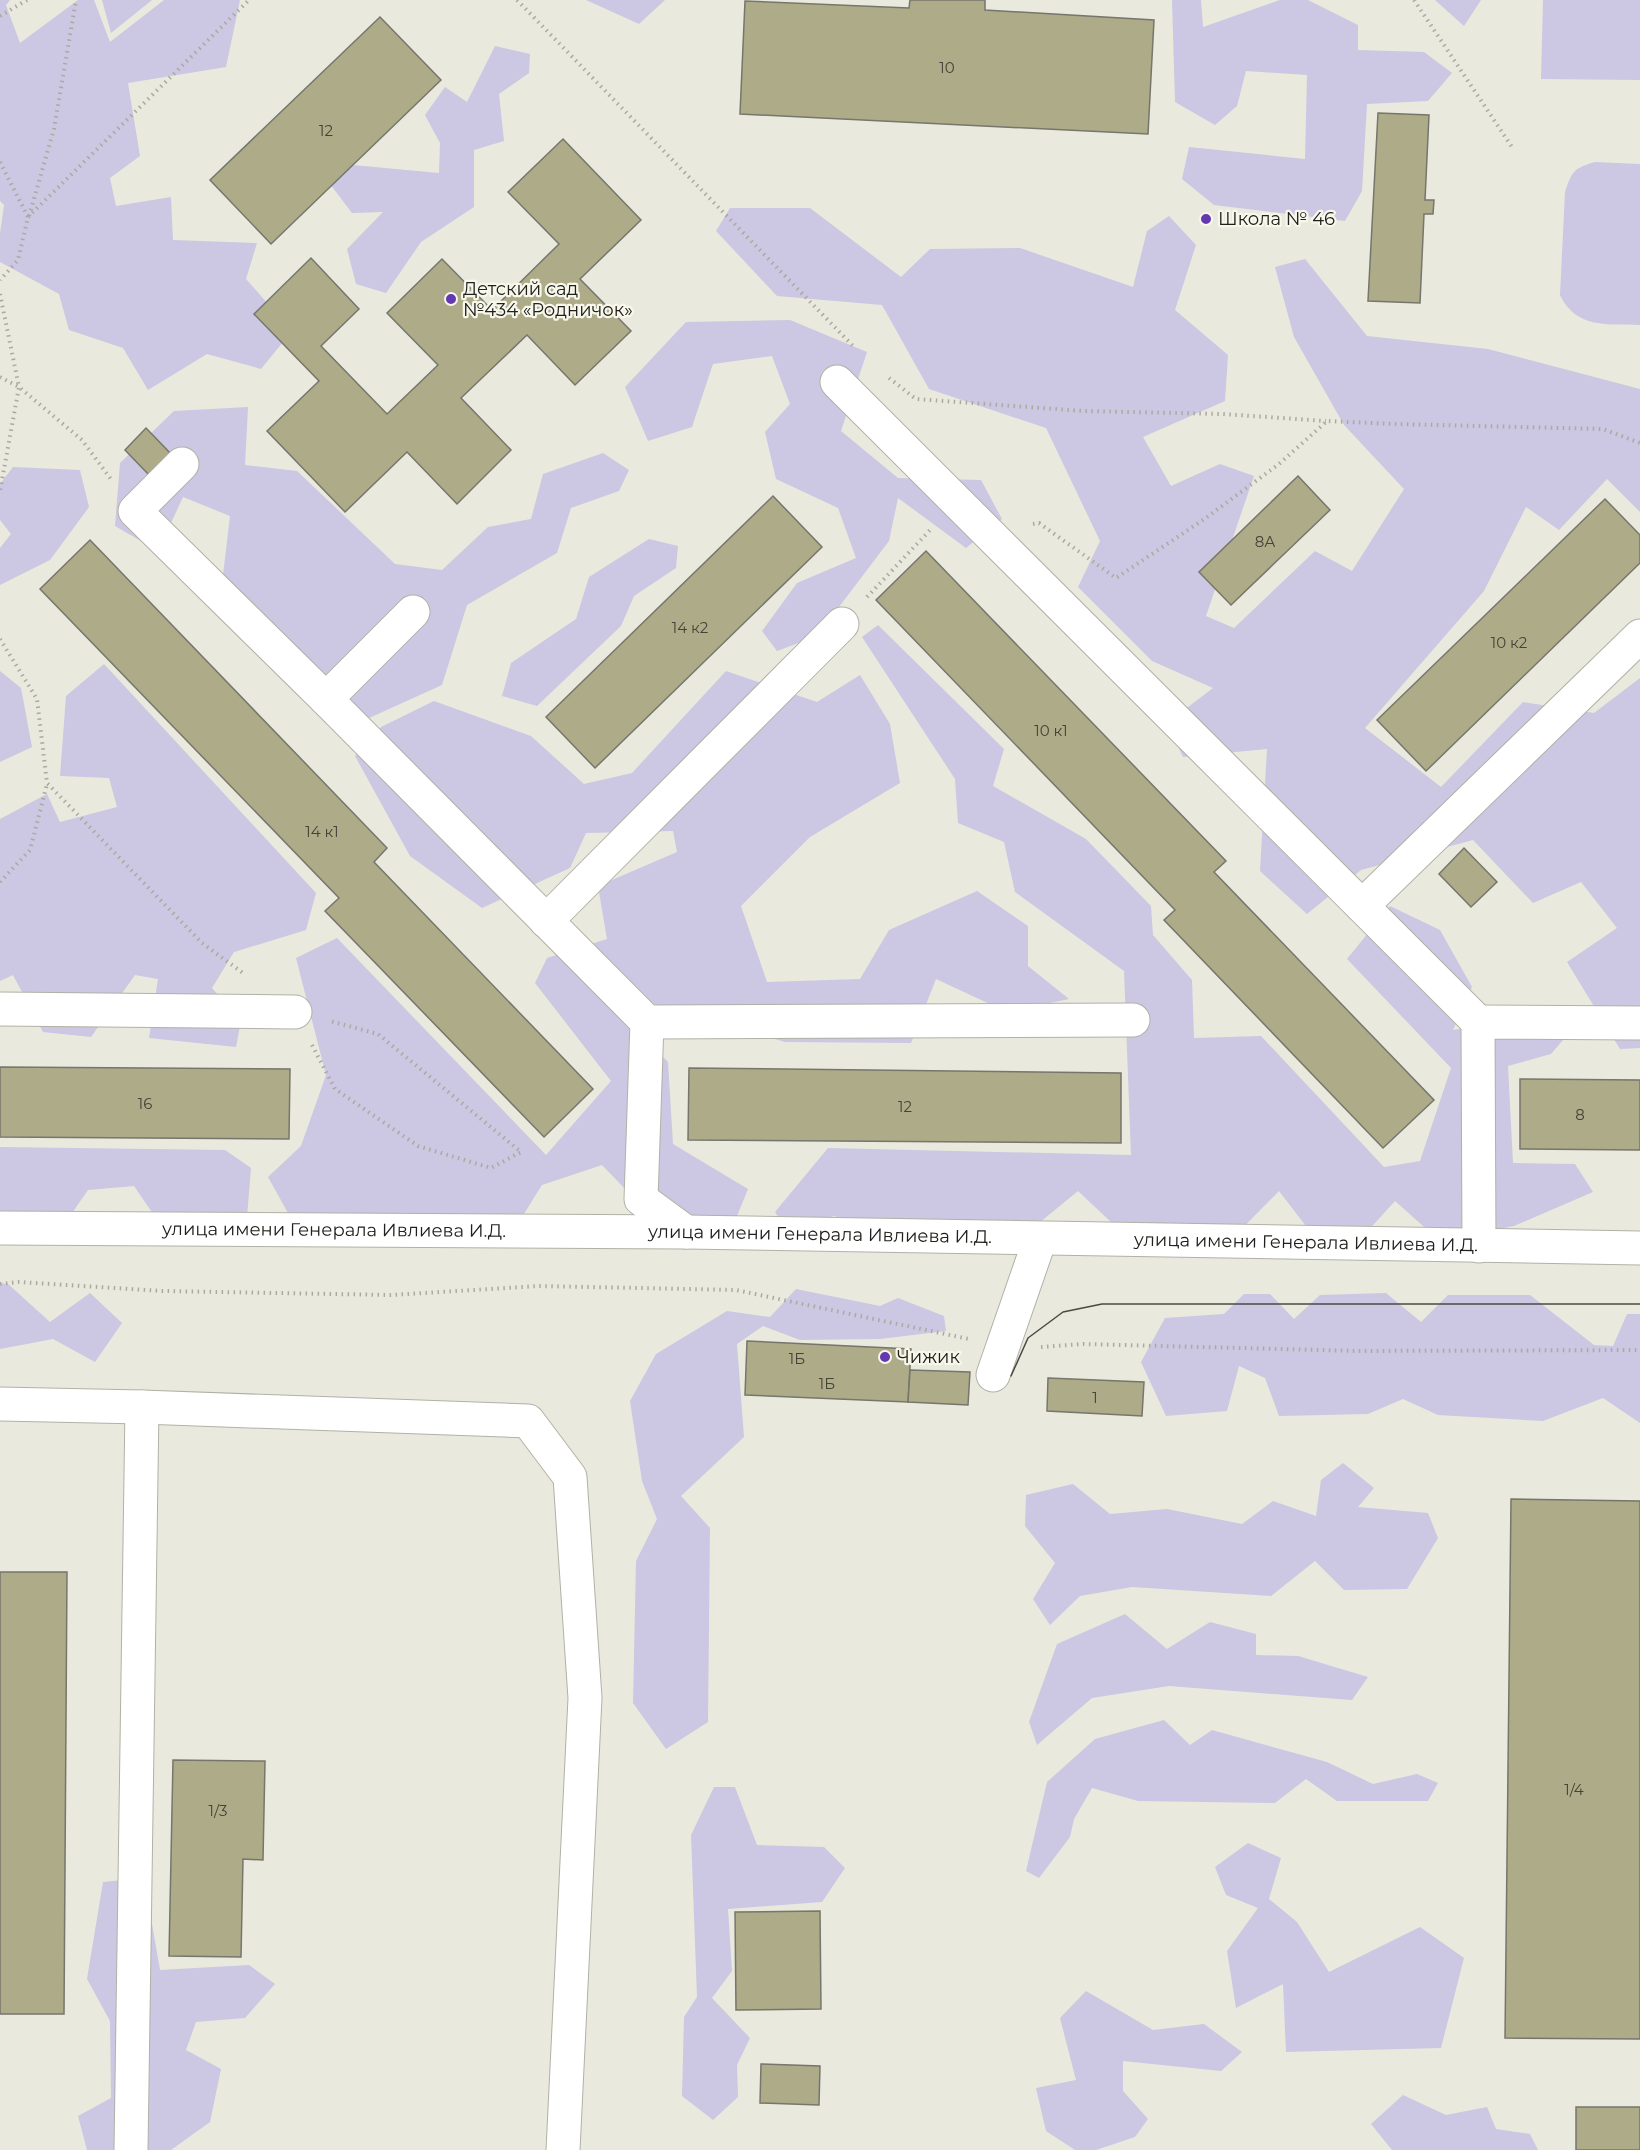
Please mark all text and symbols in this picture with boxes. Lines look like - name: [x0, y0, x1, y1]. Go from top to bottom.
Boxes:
- house number: 10: [939, 58, 955, 77]
- house number: 12: [319, 121, 333, 140]
- place label: Школа № 46: [1218, 208, 1335, 230]
- marker: Школа № 46: [1199, 212, 1213, 226]
- place label: Детский сад №434 «Родничок»: [463, 278, 633, 321]
- marker: Детский сад №434 «Родничок»: [444, 292, 458, 306]
- house number: 8А: [1255, 532, 1275, 551]
- house number: 14 к2: [672, 618, 708, 637]
- house number: 10 к2: [1491, 633, 1527, 652]
- house number: 10 к1: [1034, 721, 1068, 740]
- house number: 14 к1: [305, 822, 339, 841]
- house number: 16: [138, 1094, 152, 1113]
- house number: 12: [898, 1097, 912, 1116]
- house number: 8: [1575, 1105, 1585, 1124]
- street label: улица имени Генерала Ивлиева И.Д.: [161, 1218, 506, 1242]
- street label: улица имени Генерала Ивлиева И.Д.: [647, 1221, 992, 1248]
- street label: улица имени Генерала Ивлиева И.Д.: [1133, 1228, 1478, 1256]
- place label: Чижик: [897, 1346, 961, 1368]
- house number: 1Б: [789, 1349, 805, 1368]
- marker: Чижик: [878, 1350, 892, 1364]
- house number: 1Б: [819, 1374, 835, 1393]
- house number: 1: [1092, 1388, 1098, 1407]
- house number: 1/4: [1564, 1780, 1584, 1799]
- house number: 1/3: [209, 1801, 227, 1820]

